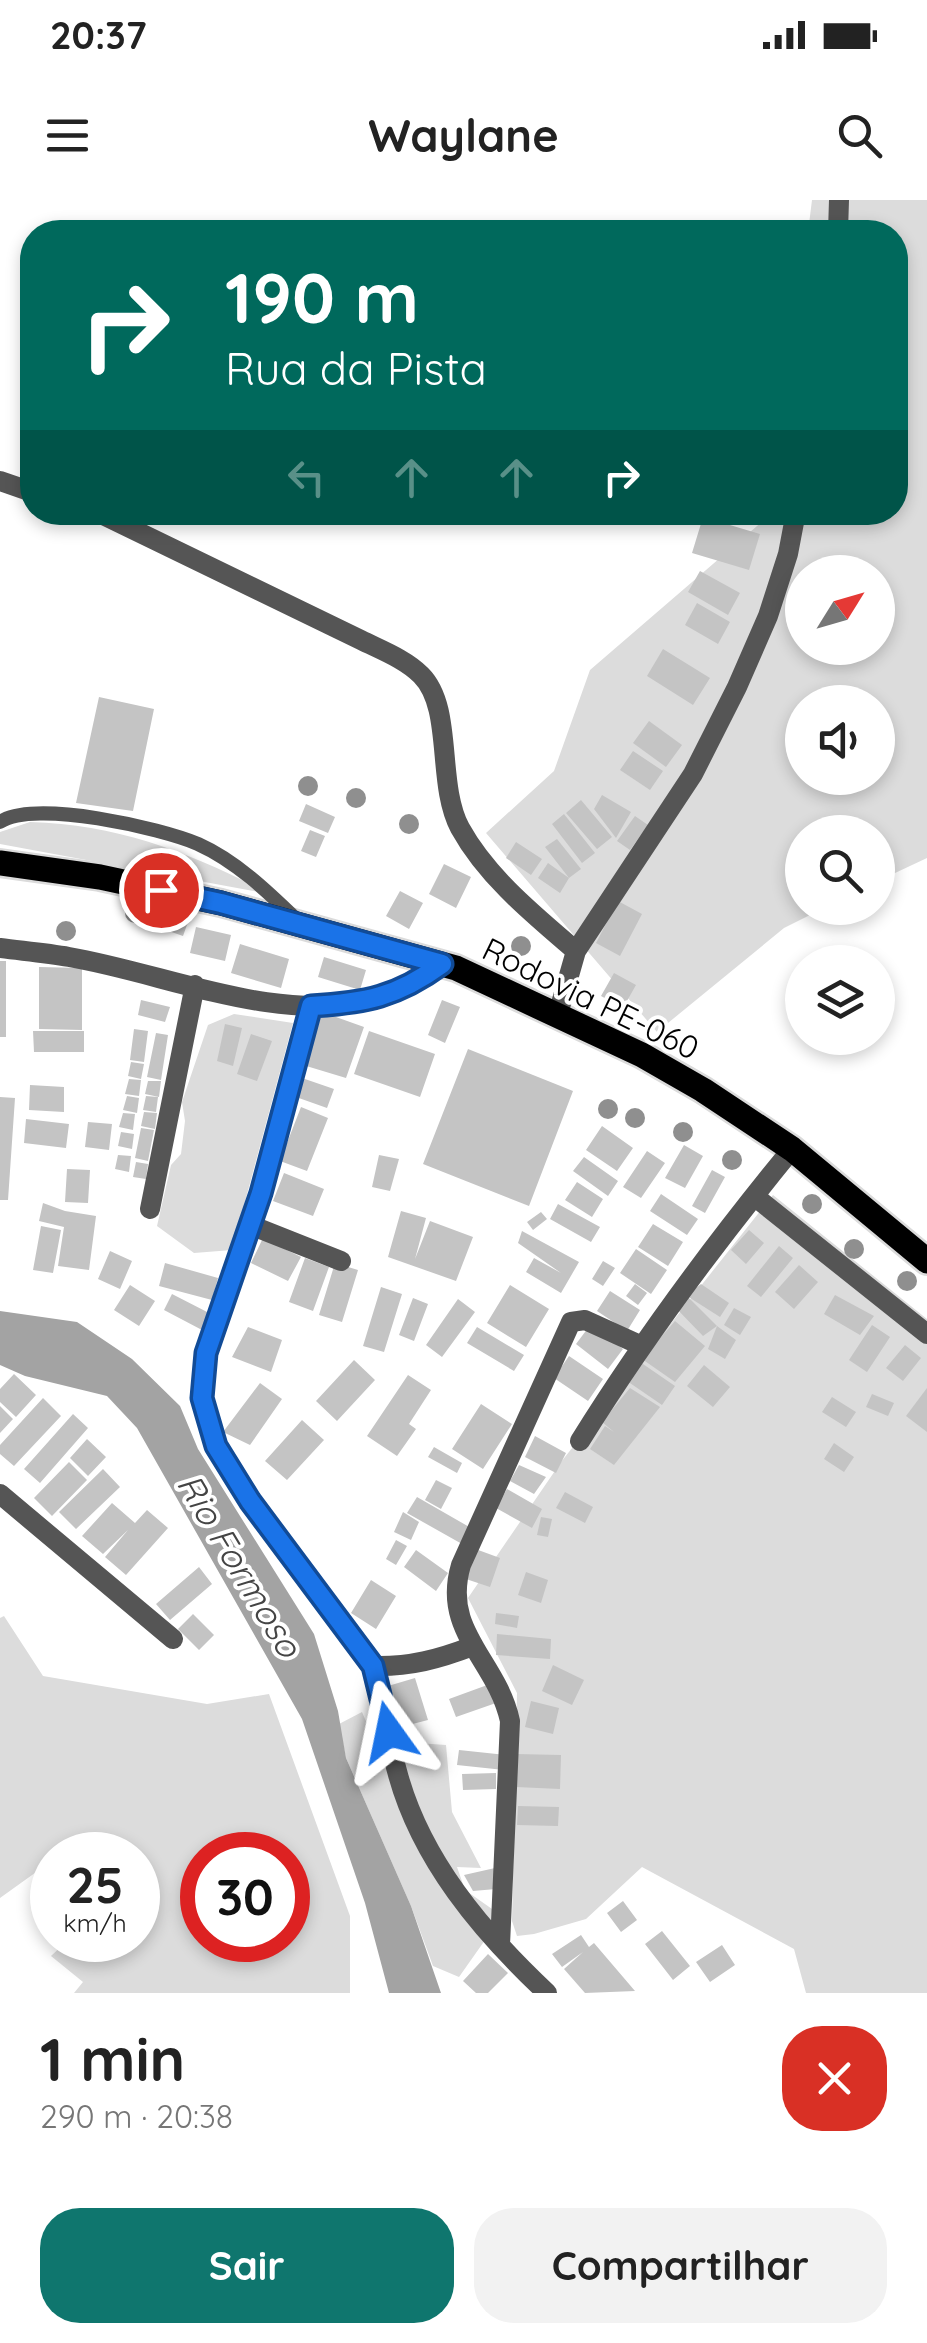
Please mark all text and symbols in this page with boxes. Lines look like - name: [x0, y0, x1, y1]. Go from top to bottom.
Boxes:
- text: 20:37: [50, 11, 147, 59]
- text: Waylane: [368, 107, 559, 163]
- icon: menu: [40, 108, 95, 163]
- icon: search: [832, 108, 887, 163]
- text: 190 m: [225, 253, 419, 341]
- icon: right: [60, 260, 190, 390]
- text: Rua da Pista: [225, 340, 487, 396]
- icon: left: [279, 450, 334, 505]
- icon: ahead: [384, 450, 439, 505]
- icon: ahead: [489, 450, 544, 505]
- icon: right: [594, 450, 649, 505]
- north arrow: [785, 555, 895, 665]
- map controls: [785, 555, 895, 1055]
- button: sound: [785, 685, 895, 795]
- button: search: [785, 815, 895, 925]
- pin: [119, 848, 204, 933]
- icon: arrive: [134, 863, 189, 918]
- street label: Rodovia PE-060: [476, 928, 706, 1068]
- button: layers: [785, 945, 895, 1055]
- water label: Rio Formoso: [168, 1465, 313, 1666]
- position arrow: [337, 1680, 441, 1784]
- speed limit sign: 30: [180, 1832, 310, 1962]
- text: 25: [66, 1853, 124, 1916]
- text: km/h: [63, 1907, 127, 1938]
- text: 1 min: [40, 2021, 185, 2096]
- button: close: [782, 2026, 887, 2131]
- text: 290 m · 20:38: [40, 2096, 233, 2136]
- button: Sair: [40, 2208, 454, 2323]
- button: Compartilhar: [474, 2208, 887, 2323]

